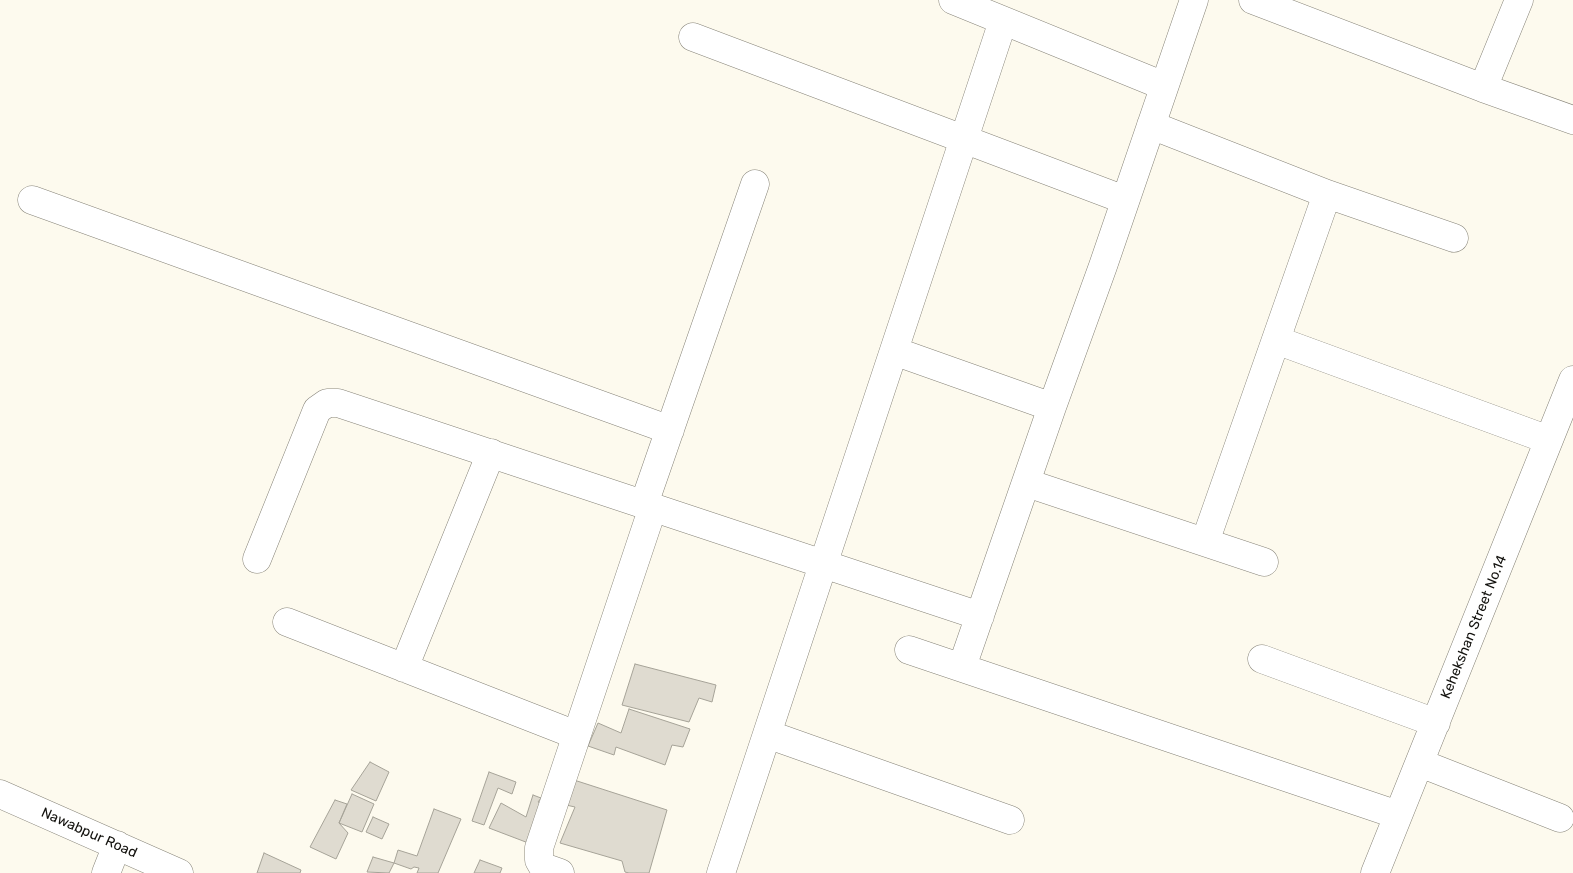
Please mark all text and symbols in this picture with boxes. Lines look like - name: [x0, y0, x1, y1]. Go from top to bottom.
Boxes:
- street label: Kehekshan Street No.14: [1437, 553, 1511, 701]
- street label: Nawabpur Road: [38, 804, 140, 862]

